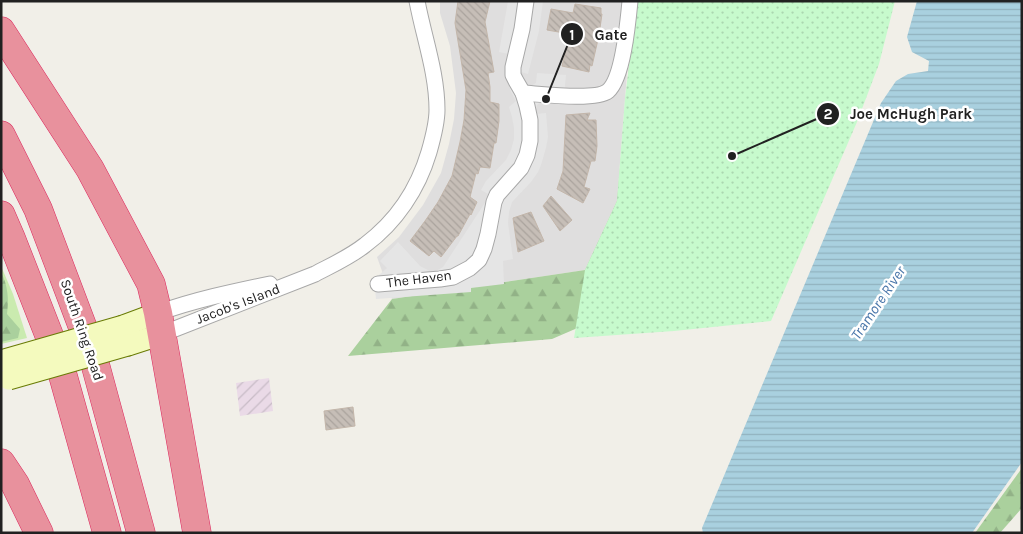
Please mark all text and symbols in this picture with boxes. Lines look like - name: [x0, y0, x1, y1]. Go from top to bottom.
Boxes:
- callout: Gate: [559, 19, 637, 49]
- text: 1: [569, 26, 575, 44]
- text: Gate: [595, 26, 627, 44]
- callout: Joe McHugh Park: [815, 99, 982, 129]
- text: 2: [823, 105, 833, 123]
- text: Joe McHugh Park: [850, 105, 972, 123]
- water label: Tramore River: [847, 262, 910, 343]
- street label: The Haven: [385, 267, 453, 291]
- street label: South Ring Road: [57, 277, 107, 383]
- street label: Jacob's Island: [194, 280, 282, 328]

